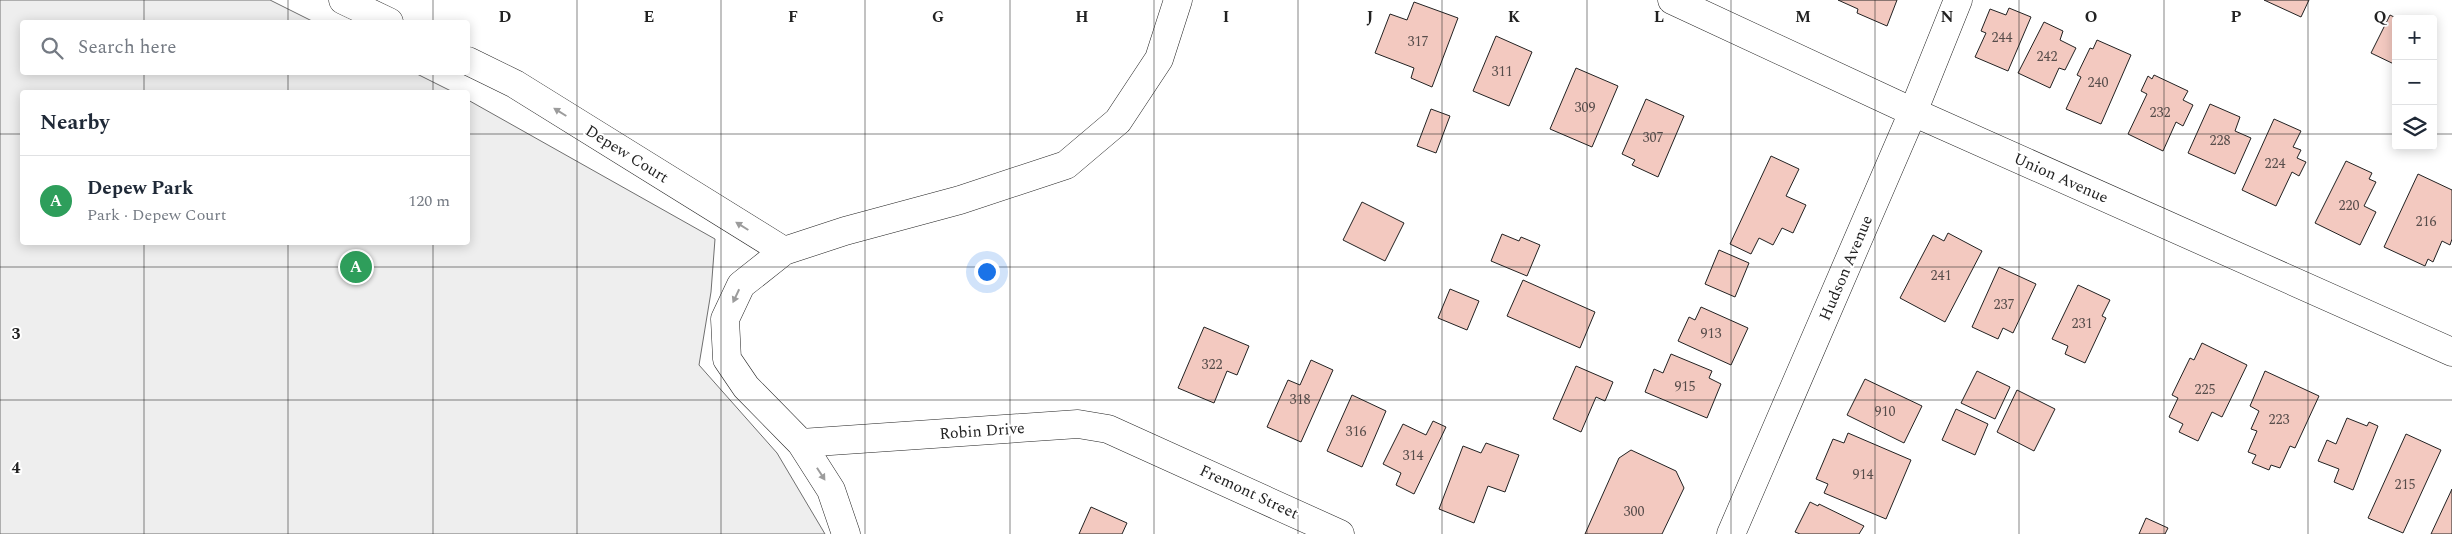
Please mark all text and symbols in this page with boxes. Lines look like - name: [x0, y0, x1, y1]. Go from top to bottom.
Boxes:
- text: D: [499, 5, 512, 29]
- text: E: [644, 5, 654, 29]
- text: F: [788, 5, 798, 29]
- text: G: [932, 5, 944, 29]
- text: H: [1075, 5, 1089, 29]
- text: I: [1223, 5, 1229, 29]
- text: J: [1367, 5, 1374, 29]
- text: K: [1508, 5, 1521, 29]
- text: L: [1654, 5, 1664, 29]
- text: M: [1795, 5, 1811, 29]
- text: N: [1940, 5, 1954, 29]
- text: O: [2085, 5, 2097, 29]
- text: P: [2231, 5, 2242, 29]
- text: Q: [2374, 5, 2387, 29]
- map controls: [2392, 15, 2437, 150]
- button: +: [2392, 15, 2437, 60]
- search box: [20, 20, 470, 75]
- house number: 244: [1992, 27, 2013, 48]
- house number: 317: [1408, 31, 1429, 52]
- text: Search here: [78, 33, 177, 62]
- icon: search: [38, 34, 66, 62]
- house number: 242: [2037, 46, 2058, 67]
- button: −: [2392, 60, 2437, 105]
- house number: 311: [1492, 61, 1513, 82]
- house number: 240: [2088, 72, 2109, 93]
- house number: 309: [1575, 97, 1596, 118]
- house number: 232: [2150, 102, 2171, 123]
- button: layers: [2392, 105, 2437, 150]
- text: Nearby: [40, 107, 110, 139]
- one-way arrow: [553, 107, 566, 117]
- street label: Depew Court: [581, 119, 674, 189]
- house number: 307: [1643, 127, 1664, 148]
- house number: 228: [2210, 130, 2231, 151]
- street label: Union Avenue: [2010, 146, 2112, 210]
- house number: 224: [2265, 153, 2286, 174]
- text: Depew Park: [87, 174, 193, 203]
- text: A: [50, 189, 62, 213]
- text: 120 m: [408, 189, 450, 213]
- house number: 220: [2339, 195, 2360, 216]
- text: Park · Depew Court: [87, 203, 226, 227]
- house number: 216: [2416, 211, 2437, 232]
- street label: Hudson Avenue: [1813, 212, 1879, 324]
- one-way arrow: [736, 221, 749, 230]
- pin: A: [340, 248, 372, 286]
- your location: [974, 259, 1000, 285]
- house number: 241: [1931, 265, 1952, 286]
- one-way arrow: [732, 289, 740, 303]
- house number: 237: [1994, 294, 2015, 315]
- house number: 231: [2072, 313, 2093, 334]
- text: 3: [12, 322, 21, 346]
- house number: 913: [1701, 323, 1722, 344]
- house number: 322: [1202, 354, 1223, 375]
- house number: 915: [1675, 376, 1696, 397]
- house number: 225: [2195, 379, 2216, 400]
- house number: 318: [1290, 389, 1311, 410]
- house number: 910: [1875, 401, 1896, 422]
- house number: 223: [2269, 409, 2290, 430]
- street label: Robin Drive: [938, 416, 1026, 446]
- house number: 316: [1346, 421, 1367, 442]
- house number: 314: [1403, 445, 1424, 466]
- text: 4: [12, 456, 21, 480]
- street label: Fremont Street: [1196, 459, 1303, 526]
- house number: 914: [1853, 464, 1874, 485]
- one-way arrow: [816, 467, 825, 481]
- house number: 215: [2395, 474, 2416, 495]
- house number: 300: [1624, 501, 1645, 522]

